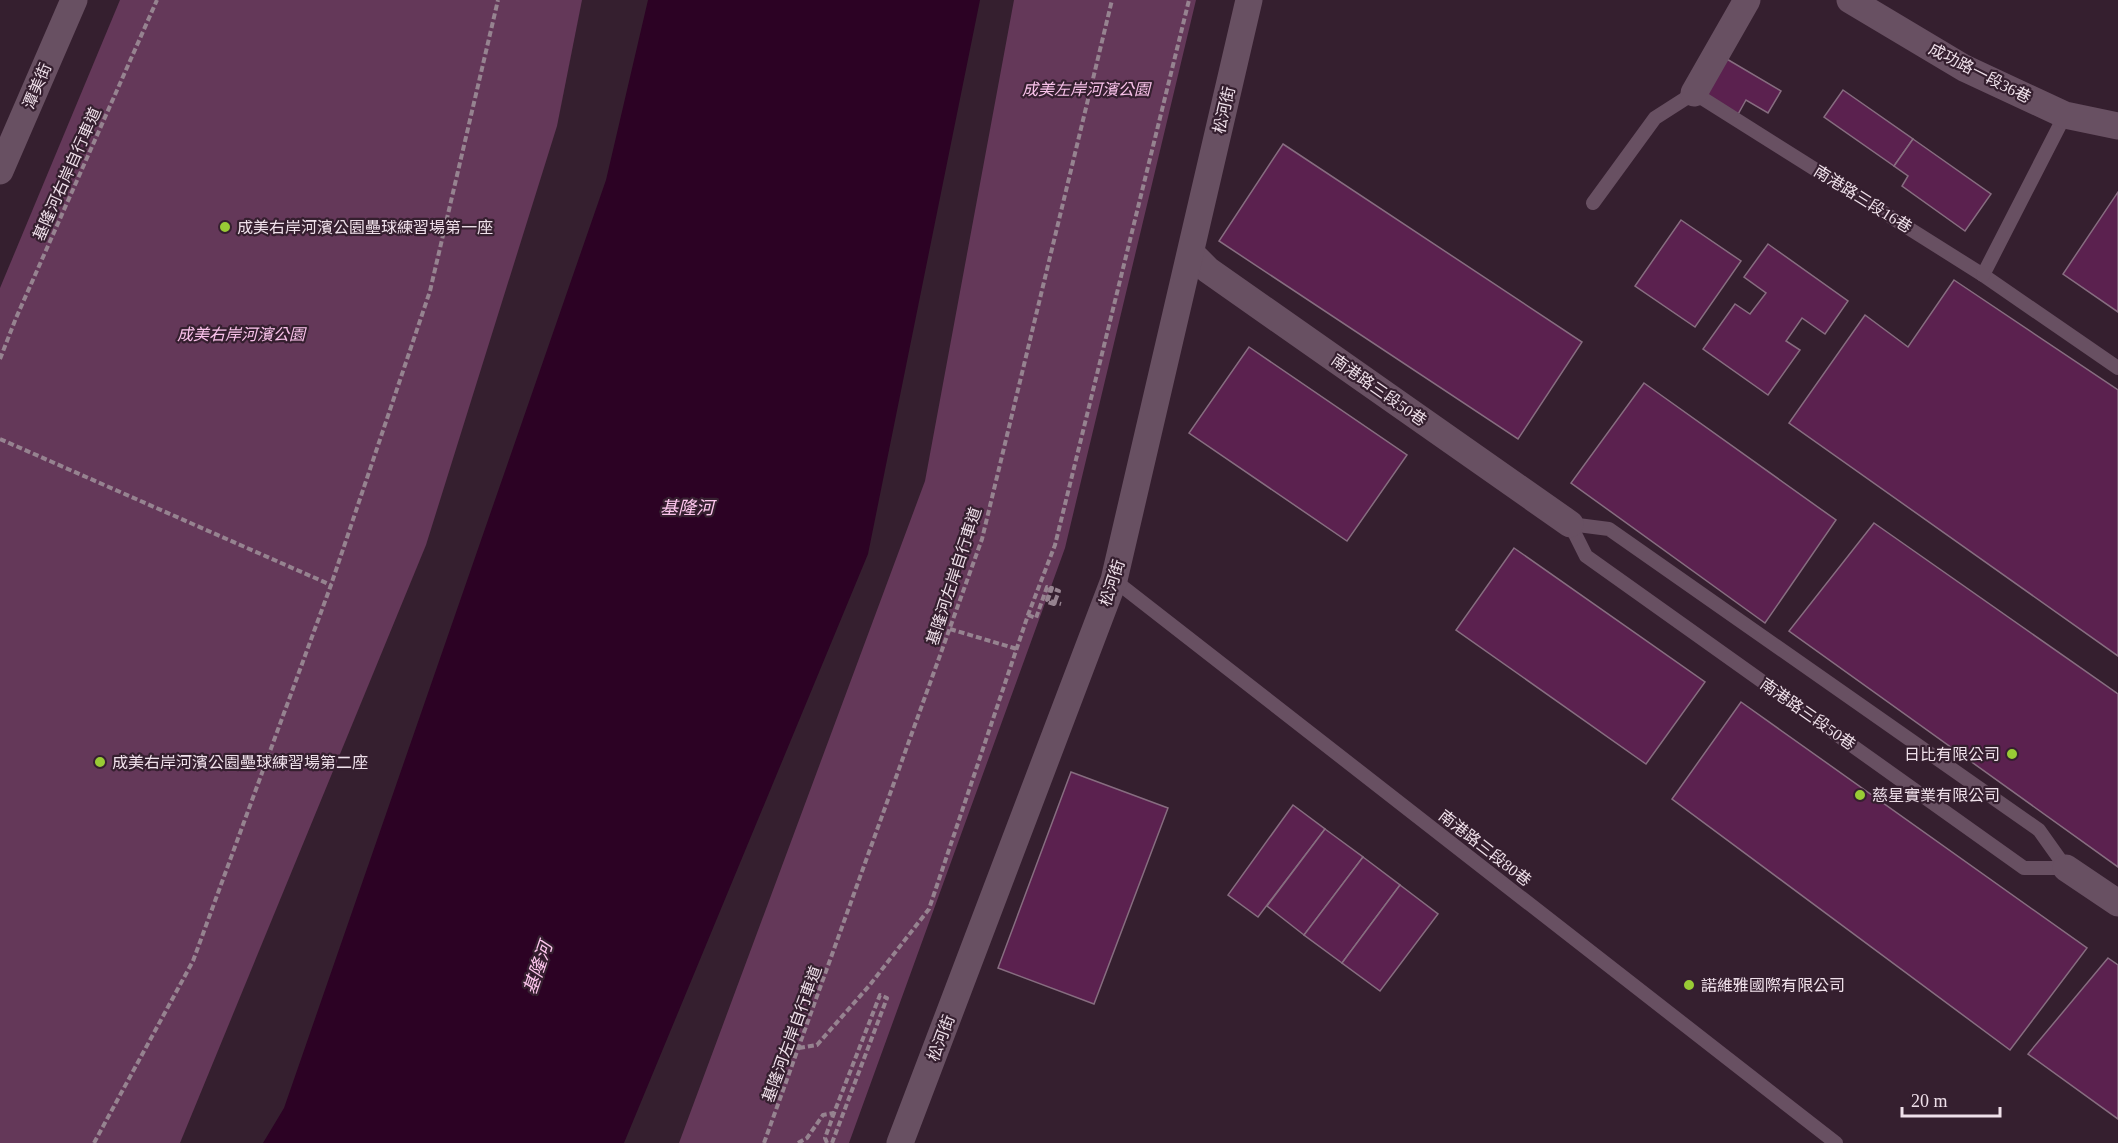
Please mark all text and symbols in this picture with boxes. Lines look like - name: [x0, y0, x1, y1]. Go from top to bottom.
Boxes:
- street label: 成功路一段36巷: [1926, 40, 2034, 106]
- street label: 潭美街: [20, 61, 54, 111]
- park label: 成美左岸河濱公園: [1022, 81, 1152, 98]
- street label: 松河街: [1210, 85, 1238, 135]
- street label: 基隆河右岸自行車道: [30, 105, 104, 243]
- street label: 南港路三段16巷: [1811, 162, 1915, 236]
- place label: 成美右岸河濱公園壘球練習場第一座: [237, 219, 493, 236]
- marker: 成美右岸河濱公園壘球練習場第一座: [218, 220, 232, 234]
- park label: 成美右岸河濱公園: [177, 326, 307, 343]
- street label: 南港路三段50巷: [1328, 351, 1430, 429]
- water label: 基隆河: [660, 498, 717, 518]
- street label: 基隆河左岸自行車道: [924, 505, 984, 647]
- street label: 松河街: [1096, 558, 1128, 608]
- street label: 南港路三段50巷: [1757, 675, 1859, 753]
- place label: 日比有限公司: [1904, 746, 2000, 763]
- marker: 日比有限公司: [2005, 747, 2019, 761]
- place label: 成美右岸河濱公園壘球練習場第二座: [112, 754, 368, 771]
- marker: 成美右岸河濱公園壘球練習場第二座: [93, 755, 107, 769]
- place label: 慈星實業有限公司: [1872, 787, 2000, 804]
- marker: 慈星實業有限公司: [1853, 788, 1867, 802]
- street label: 南港路三段80巷: [1436, 807, 1534, 889]
- water label: 基隆河: [520, 936, 557, 997]
- street label: 基隆河左岸自行車道: [759, 963, 825, 1105]
- place label: 諾維雅國際有限公司: [1701, 977, 1845, 994]
- marker: 諾維雅國際有限公司: [1682, 978, 1696, 992]
- street label: 松河街: [924, 1013, 958, 1063]
- scale bar: [1902, 1080, 2000, 1118]
- text: 20 m: [1911, 1091, 1948, 1111]

